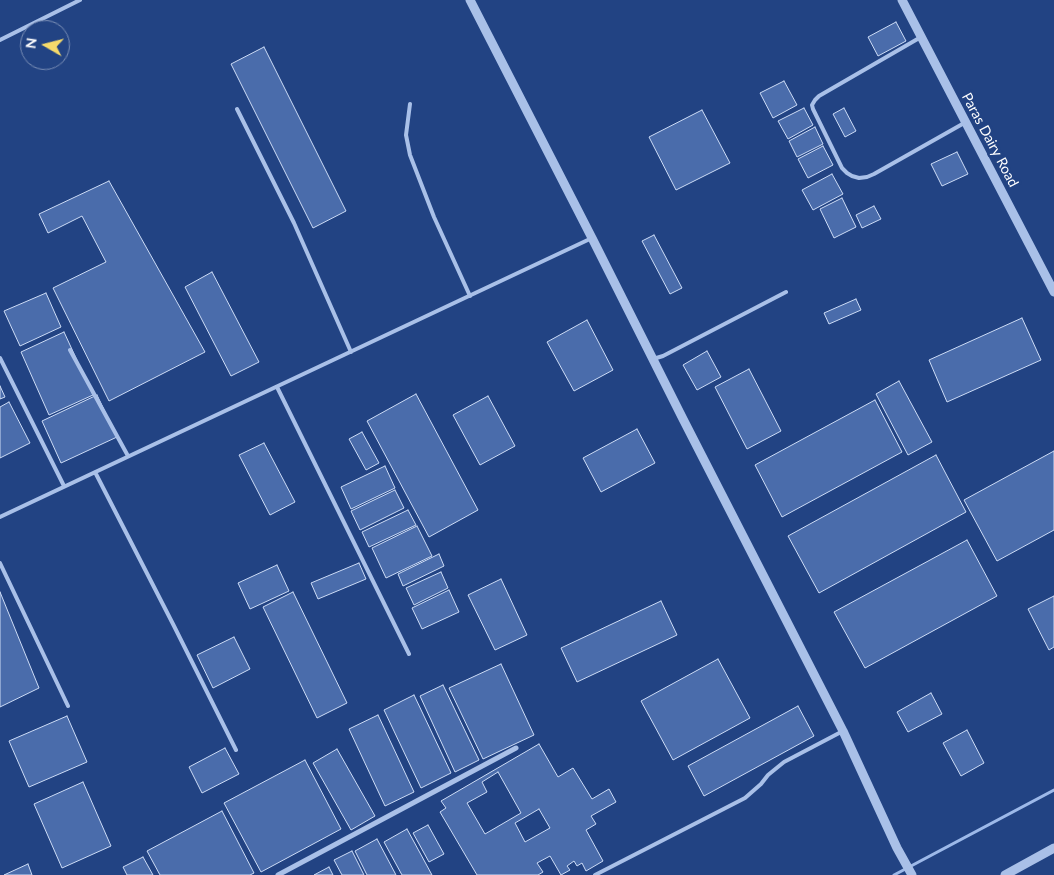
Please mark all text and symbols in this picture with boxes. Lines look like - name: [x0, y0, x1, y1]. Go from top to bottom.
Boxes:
- north arrow: [20, 20, 70, 70]
- text: N: [21, 36, 40, 50]
- street label: Paras Dairy Road: [958, 90, 1022, 190]

